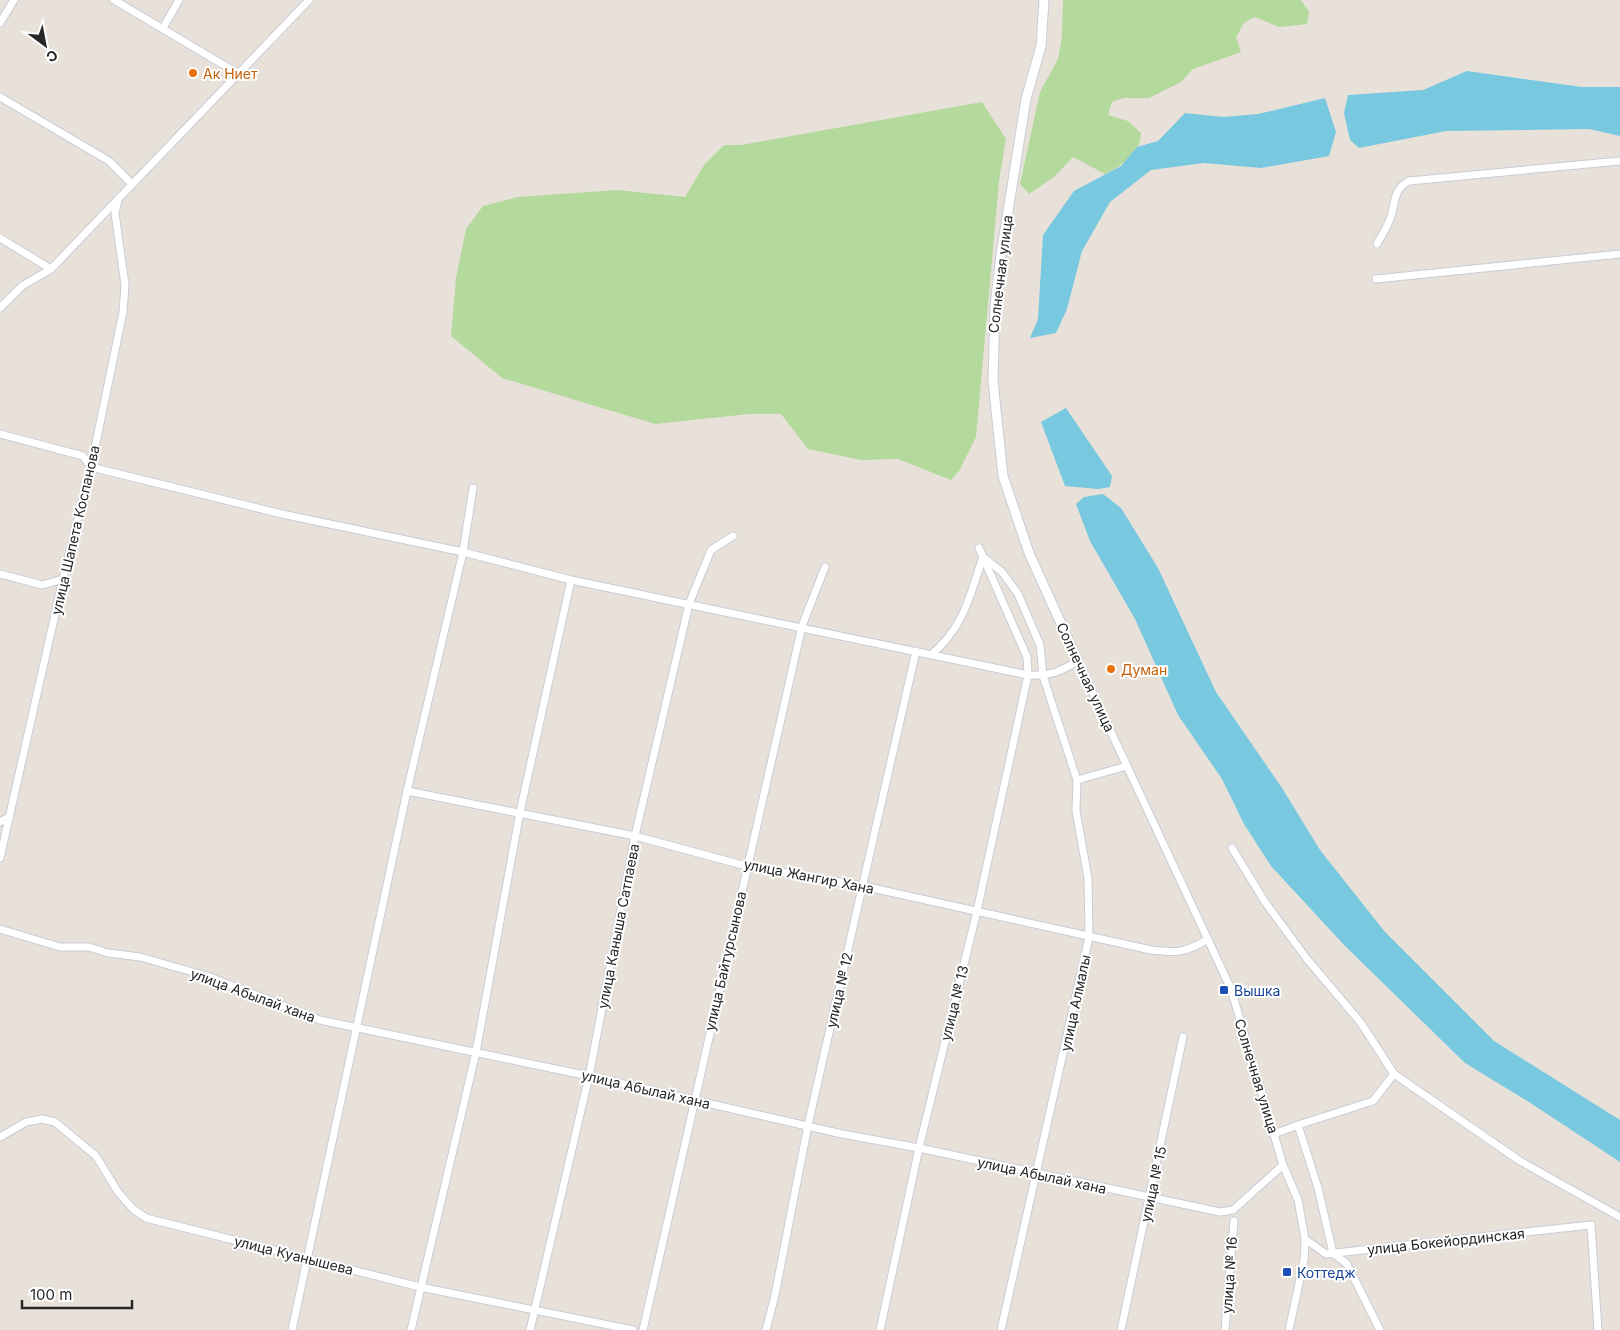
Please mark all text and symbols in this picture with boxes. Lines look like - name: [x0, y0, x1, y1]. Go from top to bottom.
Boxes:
- north arrow: [20, 20, 70, 70]
- text: С: [43, 46, 61, 66]
- place label: Ак Ниет: [203, 65, 258, 82]
- marker: Ак Ниет: [187, 67, 199, 79]
- street label: Солнечная улица: [984, 214, 1016, 334]
- street label: улица Шапета Коспанова: [47, 444, 103, 616]
- street label: Солнечная улица: [1053, 619, 1119, 735]
- place label: Думан: [1121, 661, 1167, 678]
- marker: Думан: [1105, 663, 1117, 675]
- street label: улица Каныша Сатпаева: [594, 842, 642, 1010]
- street label: улица Жангир Хана: [742, 855, 876, 897]
- street label: улица Байтурсынова: [701, 889, 749, 1033]
- street label: улица № 12: [822, 950, 856, 1030]
- street label: улица Алмалы: [1056, 953, 1094, 1053]
- street label: улица № 13: [936, 963, 972, 1043]
- street label: улица Абылай хана: [188, 964, 318, 1026]
- place label: Вышка: [1234, 982, 1280, 999]
- marker: Вышка: [1218, 984, 1230, 996]
- street label: Солнечная улица: [1231, 1017, 1283, 1135]
- street label: улица Абылай хана: [580, 1066, 712, 1112]
- street label: улица № 15: [1137, 1144, 1169, 1224]
- street label: улица Абылай хана: [976, 1153, 1108, 1197]
- street label: улица Бокейординская: [1366, 1224, 1526, 1258]
- street label: улица Куанышева: [233, 1232, 355, 1278]
- street label: улица № 16: [1218, 1236, 1240, 1314]
- place label: Коттедж: [1297, 1264, 1356, 1281]
- marker: Коттедж: [1281, 1266, 1293, 1278]
- scale bar: [22, 1278, 132, 1310]
- text: 100 m: [30, 1285, 72, 1304]

